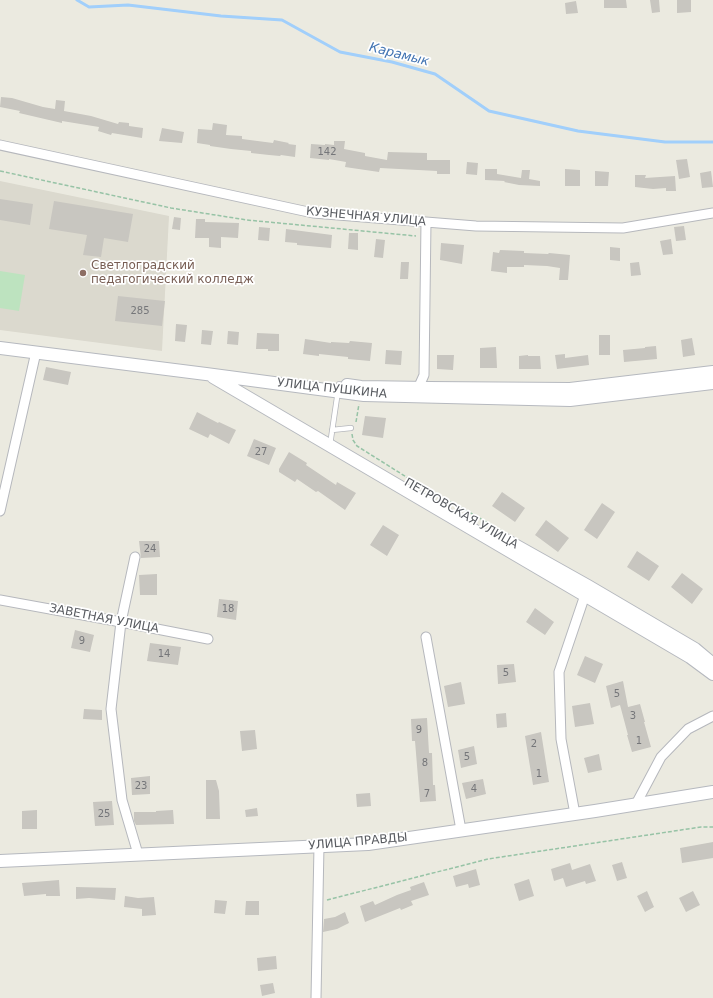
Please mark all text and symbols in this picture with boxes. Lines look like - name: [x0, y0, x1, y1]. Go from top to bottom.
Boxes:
- water label: Карамык: [367, 40, 431, 70]
- house number: 142: [317, 146, 337, 158]
- street label: КУЗНЕЧНАЯ УЛИЦА: [305, 205, 427, 229]
- place label: Светлоградский педагогический колледж: [91, 259, 254, 287]
- marker: Светлоградский педагогический колледж: [78, 268, 88, 278]
- house number: 285: [130, 305, 150, 317]
- street label: УЛИЦА ПУШКИНА: [276, 376, 388, 402]
- house number: 27: [255, 446, 267, 458]
- street label: ПЕТРОВСКАЯ УЛИЦА: [402, 476, 520, 552]
- house number: 24: [144, 543, 156, 555]
- street label: ЗАВЕТНАЯ УЛИЦА: [48, 601, 160, 637]
- house number: 18: [222, 603, 234, 615]
- house number: 9: [79, 635, 85, 647]
- house number: 14: [158, 648, 170, 660]
- house number: 5: [503, 667, 509, 679]
- house number: 5: [614, 688, 620, 700]
- house number: 3: [630, 710, 636, 722]
- house number: 9: [416, 724, 422, 736]
- house number: 1: [636, 735, 642, 747]
- house number: 2: [531, 738, 537, 750]
- house number: 5: [464, 751, 470, 763]
- house number: 8: [422, 757, 428, 769]
- house number: 1: [536, 768, 542, 780]
- house number: 23: [135, 780, 147, 792]
- house number: 4: [471, 783, 477, 795]
- house number: 7: [424, 788, 430, 800]
- house number: 25: [98, 808, 110, 820]
- street label: УЛИЦА ПРАВДЫ: [308, 830, 408, 854]

